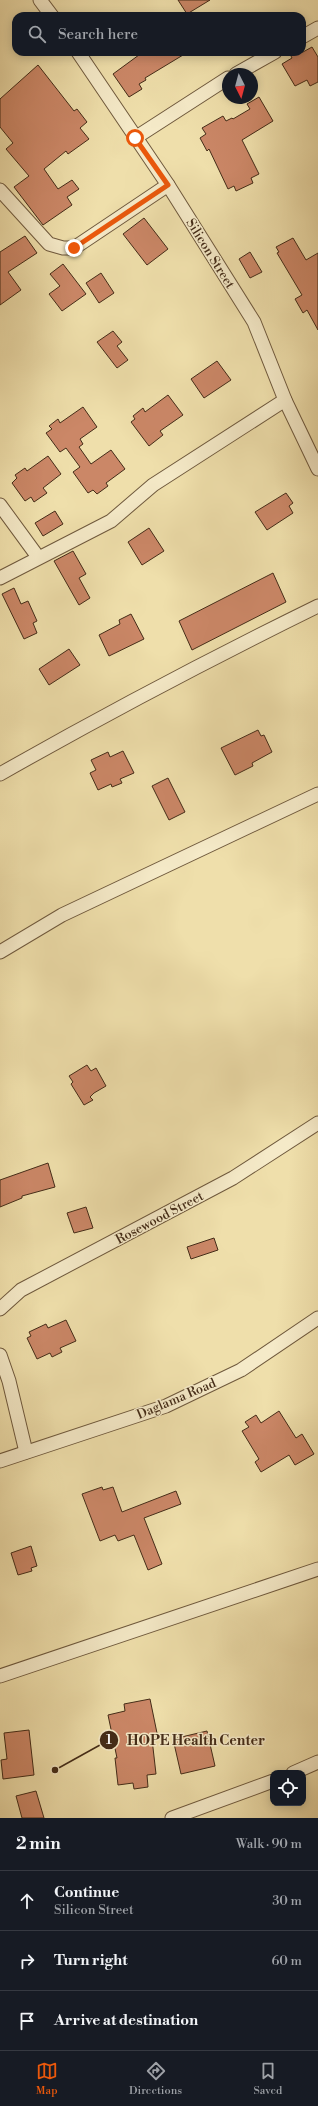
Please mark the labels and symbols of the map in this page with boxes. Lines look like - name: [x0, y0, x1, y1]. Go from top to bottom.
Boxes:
- north arrow: [222, 68, 258, 104]
- route start: [126, 129, 144, 147]
- street label: Silicon Street: [182, 216, 238, 292]
- route end: [65, 239, 83, 257]
- street label: Rosewood Street: [113, 1188, 207, 1248]
- street label: Daglama Road: [134, 1375, 219, 1423]
- callout: HOPE Health Center: [99, 1727, 273, 1753]
- text: HOPE Health Center: [127, 1732, 265, 1750]
- text: 1: [106, 1733, 112, 1748]

